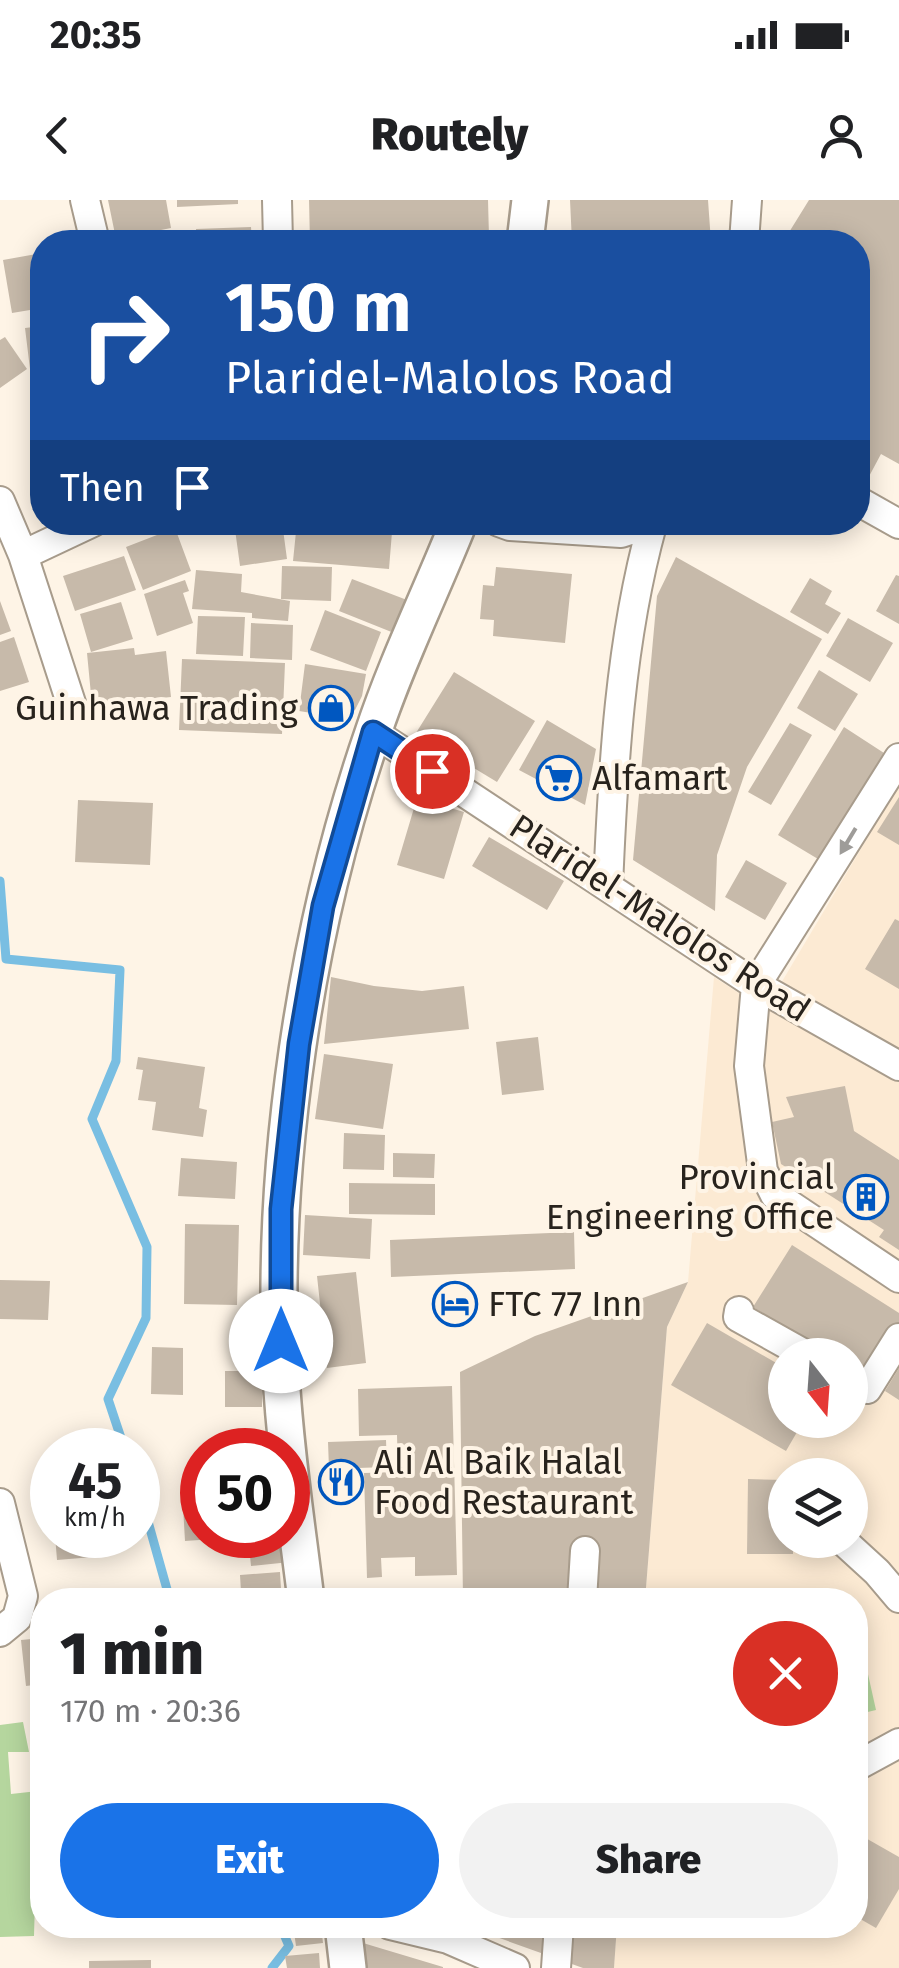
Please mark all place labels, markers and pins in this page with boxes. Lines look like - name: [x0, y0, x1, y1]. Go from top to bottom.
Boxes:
- shop icon: Guinhawa Trading: [308, 685, 354, 731]
- place label: Guinhawa Trading: [15, 687, 299, 729]
- pin: [390, 729, 475, 814]
- supermarket icon: Alfamart: [536, 755, 582, 801]
- place label: Alfamart: [592, 757, 728, 799]
- place label: Provincial Engineering Office: [546, 1156, 834, 1238]
- building icon: Provincial Engineering Office: [843, 1174, 889, 1220]
- hotel icon: FTC 77 Inn: [432, 1281, 478, 1327]
- place label: FTC 77 Inn: [488, 1283, 643, 1325]
- place label: Ali Al Baik Halal Food Restaurant: [374, 1441, 634, 1523]
- restaurant icon: Ali Al Baik Halal Food Restaurant: [318, 1459, 364, 1505]

